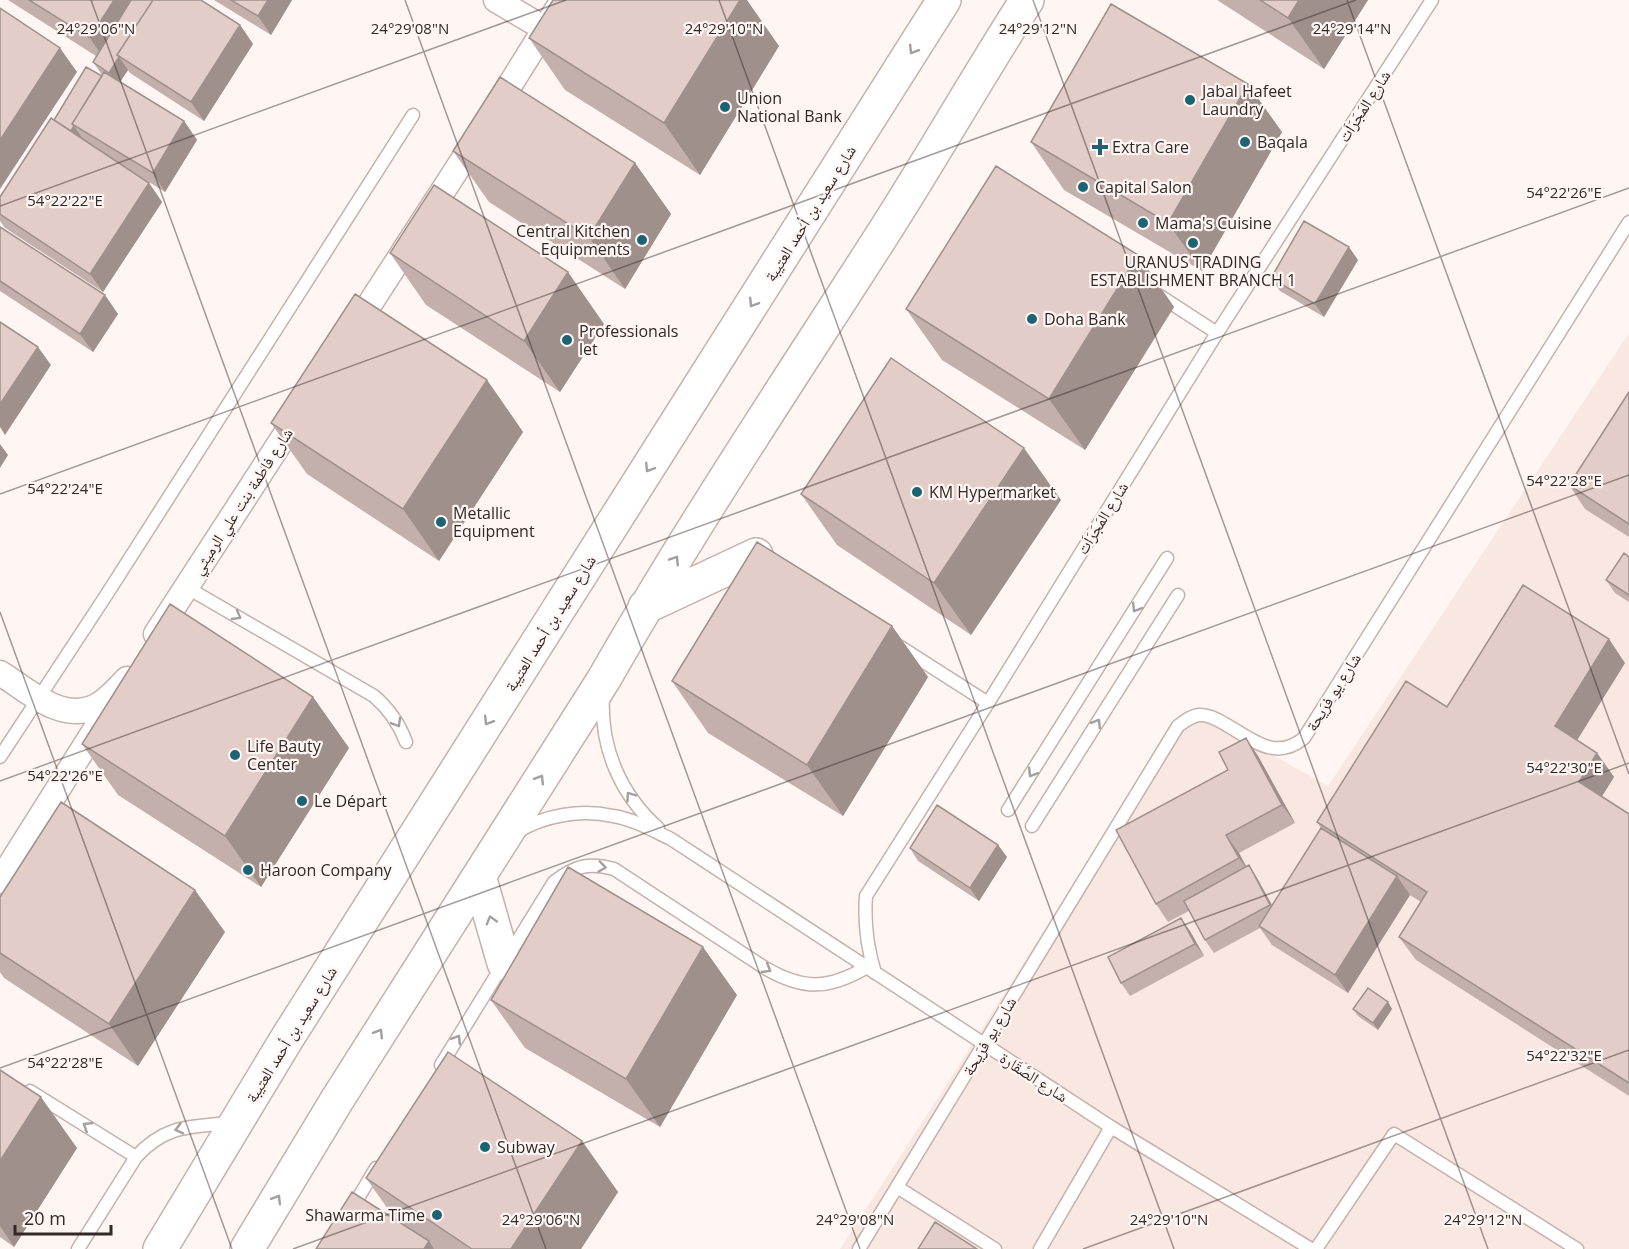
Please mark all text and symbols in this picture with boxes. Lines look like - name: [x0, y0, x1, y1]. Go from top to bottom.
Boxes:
- text: 24°29'06"N: [57, 18, 135, 38]
- text: 24°29'08"N: [371, 18, 449, 38]
- text: 24°29'10"N: [685, 18, 763, 38]
- text: 24°29'12"N: [999, 18, 1077, 38]
- text: 24°29'14"N: [1313, 18, 1391, 38]
- one-way arrow: [910, 43, 921, 54]
- street label: شارع المَجَرَاَت: [1333, 66, 1395, 146]
- place label: Jabal Hafeet Laundry: [1200, 80, 1292, 120]
- place label: Union National Bank: [737, 87, 842, 127]
- marker: Jabal Hafeet Laundry: [1183, 93, 1197, 107]
- marker: Union National Bank: [718, 100, 732, 114]
- place label: Baqala: [1257, 131, 1308, 153]
- marker: Baqala: [1238, 135, 1252, 149]
- place label: Extra Care: [1112, 136, 1189, 158]
- marker: Extra Care: [1093, 140, 1107, 154]
- street label: شارع سعيد بن أحمد العتيبة: [759, 141, 861, 285]
- place label: Capital Salon: [1095, 176, 1192, 198]
- marker: Capital Salon: [1076, 180, 1090, 194]
- text: 54°22'26"E: [1526, 182, 1602, 202]
- text: 54°22'22"E: [27, 190, 103, 210]
- place label: Mama's Cuisine: [1155, 212, 1272, 234]
- marker: Mama's Cuisine: [1136, 216, 1150, 230]
- place label: Central Kitchen Equipments: [516, 220, 630, 260]
- marker: Central Kitchen Equipments: [635, 233, 649, 247]
- marker: URANUS TRADING ESTABLISHMENT BRANCH 1: [1186, 236, 1200, 250]
- place label: URANUS TRADING ESTABLISHMENT BRANCH 1: [1090, 251, 1296, 291]
- one-way arrow: [749, 296, 760, 307]
- place label: Doha Bank: [1044, 308, 1126, 330]
- marker: Doha Bank: [1025, 312, 1039, 326]
- place label: Professionals let: [579, 320, 678, 360]
- marker: Professionals let: [560, 333, 574, 347]
- street label: شارع فاطمة بنت علي الرميثي: [186, 423, 299, 580]
- one-way arrow: [644, 462, 656, 472]
- text: 54°22'28"E: [1526, 470, 1602, 490]
- text: 54°22'24"E: [27, 478, 103, 498]
- street label: شارع المَجَرَاَت: [1071, 478, 1133, 558]
- place label: KM Hypermarket: [929, 481, 1056, 503]
- marker: KM Hypermarket: [910, 485, 924, 499]
- place label: Metallic Equipment: [453, 502, 535, 542]
- marker: Metallic Equipment: [434, 515, 448, 529]
- street label: شارع سعيد بن أحمد العتيبة: [499, 551, 601, 695]
- one-way arrow: [668, 556, 679, 567]
- one-way arrow: [1132, 601, 1143, 612]
- one-way arrow: [231, 609, 241, 621]
- street label: شارع يو فرَيحة: [1300, 649, 1366, 735]
- one-way arrow: [484, 714, 495, 725]
- one-way arrow: [390, 717, 401, 727]
- one-way arrow: [1090, 719, 1101, 730]
- place label: Life Bauty Center: [247, 735, 322, 775]
- marker: Life Bauty Center: [228, 748, 242, 762]
- text: 54°22'30"E: [1526, 757, 1602, 777]
- text: 54°22'26"E: [27, 765, 103, 785]
- one-way arrow: [1027, 767, 1039, 777]
- one-way arrow: [532, 775, 544, 785]
- place label: Le Départ: [314, 790, 387, 812]
- one-way arrow: [626, 792, 637, 803]
- marker: Le Départ: [295, 794, 309, 808]
- place label: Haroon Company: [260, 859, 392, 881]
- one-way arrow: [597, 860, 607, 872]
- marker: Haroon Company: [241, 863, 255, 877]
- one-way arrow: [486, 915, 498, 926]
- street label: شارع سعيد بن أحمد العتيبة: [240, 962, 342, 1106]
- one-way arrow: [761, 962, 771, 973]
- street label: شارع يو فرَيحة: [957, 993, 1021, 1079]
- one-way arrow: [372, 1029, 384, 1039]
- one-way arrow: [450, 1035, 462, 1045]
- text: 54°22'32"E: [1526, 1045, 1602, 1065]
- street label: شارع الصَّقّارة: [996, 1047, 1072, 1107]
- text: 54°22'28"E: [27, 1052, 103, 1072]
- one-way arrow: [83, 1122, 93, 1134]
- one-way arrow: [174, 1122, 184, 1135]
- place label: Subway: [497, 1136, 556, 1158]
- marker: Subway: [478, 1140, 492, 1154]
- one-way arrow: [270, 1195, 281, 1205]
- scale bar: [15, 1198, 111, 1236]
- place label: Shawarma Time: [305, 1204, 425, 1226]
- text: 20 m: [24, 1206, 66, 1230]
- marker: Shawarma Time: [430, 1208, 444, 1222]
- text: 24°29'06"N: [502, 1209, 580, 1229]
- text: 24°29'08"N: [816, 1209, 894, 1229]
- text: 24°29'10"N: [1130, 1209, 1208, 1229]
- text: 24°29'12"N: [1444, 1209, 1522, 1229]

